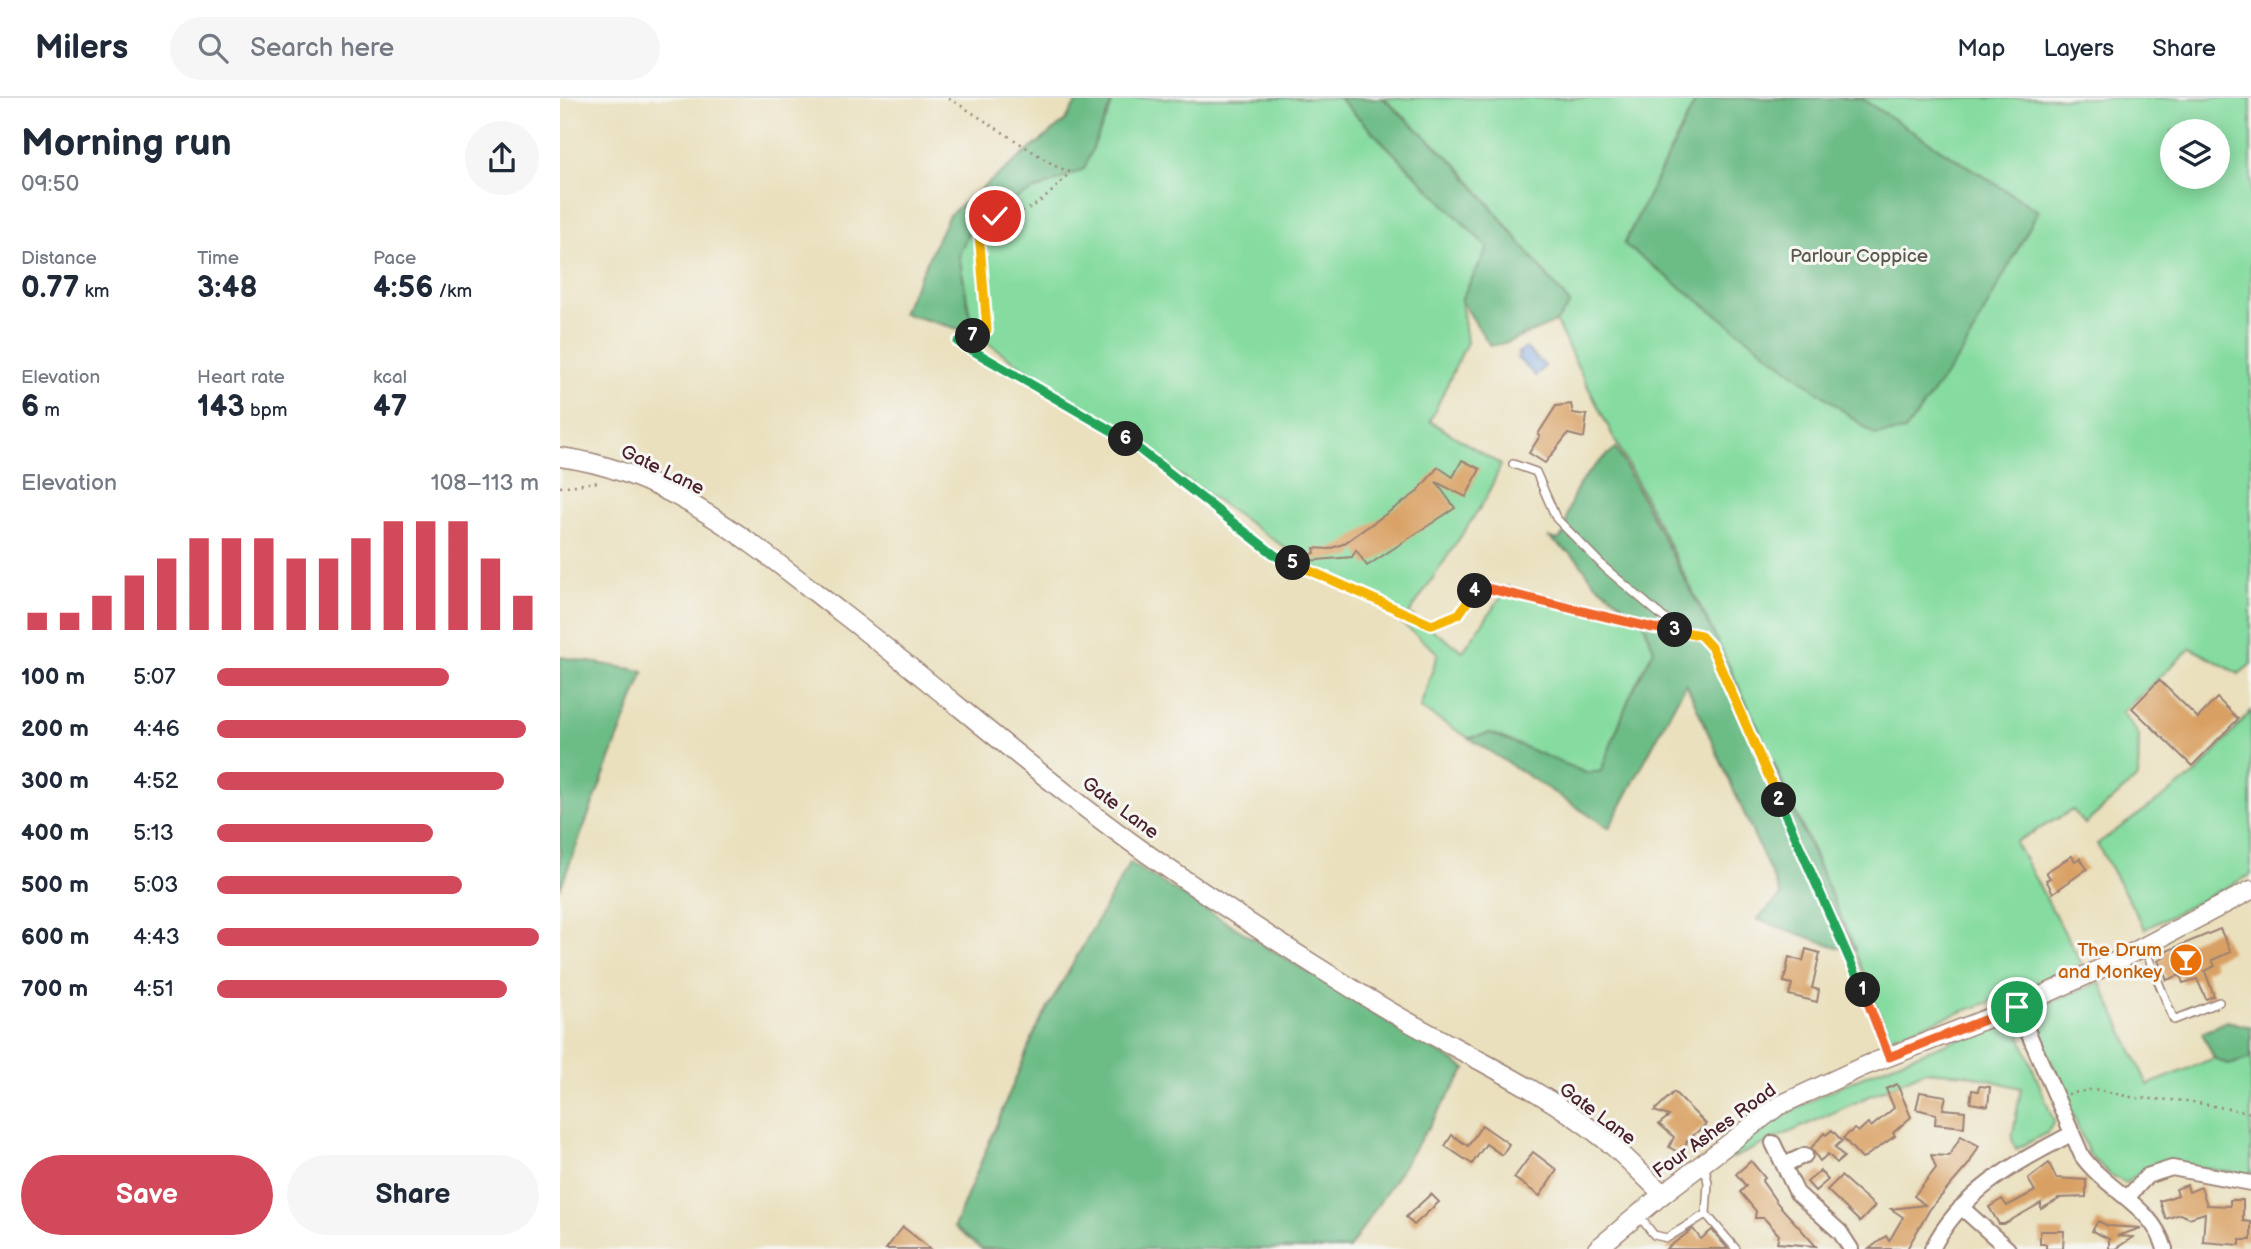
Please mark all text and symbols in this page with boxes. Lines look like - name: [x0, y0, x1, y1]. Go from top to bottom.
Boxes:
- search box: [170, 17, 660, 80]
- text: Milers: [35, 28, 128, 68]
- icon: search: [194, 29, 232, 67]
- text: Search here: [250, 33, 394, 64]
- text: Map: [1957, 34, 2005, 63]
- text: Layers: [2043, 34, 2114, 63]
- text: Share: [2152, 34, 2216, 63]
- map controls: [2160, 119, 2230, 189]
- button: layers: [2160, 119, 2230, 189]
- text: Morning run: [21, 121, 232, 166]
- button: share: [465, 121, 539, 195]
- text: 09:50: [21, 170, 79, 198]
- pin: [965, 186, 1025, 246]
- icon: check: [976, 197, 1014, 235]
- park label: Parlour Coppice: [1790, 245, 1928, 268]
- text: Distance: [21, 247, 97, 270]
- text: Time: [197, 247, 239, 270]
- text: Pace: [373, 247, 416, 270]
- text: 0.77: [21, 270, 79, 306]
- text: 3:48: [197, 270, 257, 306]
- text: 4:56: [373, 270, 433, 306]
- text: km: [79, 280, 110, 303]
- text: /km: [433, 280, 472, 303]
- pin: 7: [956, 318, 990, 354]
- text: 7: [967, 324, 978, 347]
- text: Elevation: [21, 366, 100, 389]
- text: Heart rate: [197, 366, 285, 389]
- text: kcal: [373, 366, 407, 389]
- text: 6: [21, 389, 39, 425]
- text: 143: [197, 389, 245, 425]
- text: 47: [373, 389, 407, 425]
- text: m: [39, 399, 60, 422]
- text: bpm: [245, 399, 287, 422]
- pin: 6: [1108, 422, 1144, 456]
- text: 6: [1120, 427, 1131, 450]
- street label: Gate Lane: [617, 440, 708, 500]
- text: Elevation: [21, 469, 117, 497]
- text: 108–113 m: [431, 469, 539, 497]
- pin: 5: [1276, 546, 1310, 580]
- text: 5: [1287, 551, 1298, 574]
- pin: 4: [1458, 574, 1492, 608]
- text: 4: [1469, 579, 1480, 602]
- pin: 3: [1658, 612, 1692, 648]
- text: 3: [1669, 618, 1680, 641]
- text: 100 m: [21, 663, 85, 691]
- text: 5:07: [133, 663, 176, 691]
- text: 200 m: [21, 715, 89, 743]
- text: 4:46: [133, 715, 180, 743]
- text: 300 m: [21, 767, 89, 795]
- text: 4:52: [133, 767, 178, 795]
- street label: Gate Lane: [1077, 772, 1163, 844]
- pin: 2: [1762, 782, 1796, 818]
- text: 2: [1773, 788, 1784, 811]
- text: 400 m: [21, 819, 89, 847]
- text: 5:13: [133, 819, 174, 847]
- text: 500 m: [21, 871, 89, 899]
- text: 5:03: [133, 871, 179, 899]
- text: 600 m: [21, 923, 89, 951]
- text: 4:43: [133, 923, 180, 951]
- place label: The Drum and Monkey: [2058, 939, 2162, 984]
- bar icon: The Drum and Monkey: [2167, 941, 2205, 979]
- pin: 1: [1846, 972, 1880, 1008]
- text: 700 m: [21, 975, 88, 1003]
- text: 4:51: [133, 975, 174, 1003]
- pin: [1987, 977, 2047, 1037]
- text: 1: [1859, 978, 1867, 1001]
- icon: arrive: [1998, 988, 2036, 1026]
- street label: Gate Lane: [1554, 1078, 1640, 1150]
- street label: Four Ashes Road: [1649, 1079, 1781, 1184]
- button: Save: [21, 1155, 273, 1235]
- button: Share: [287, 1155, 539, 1235]

